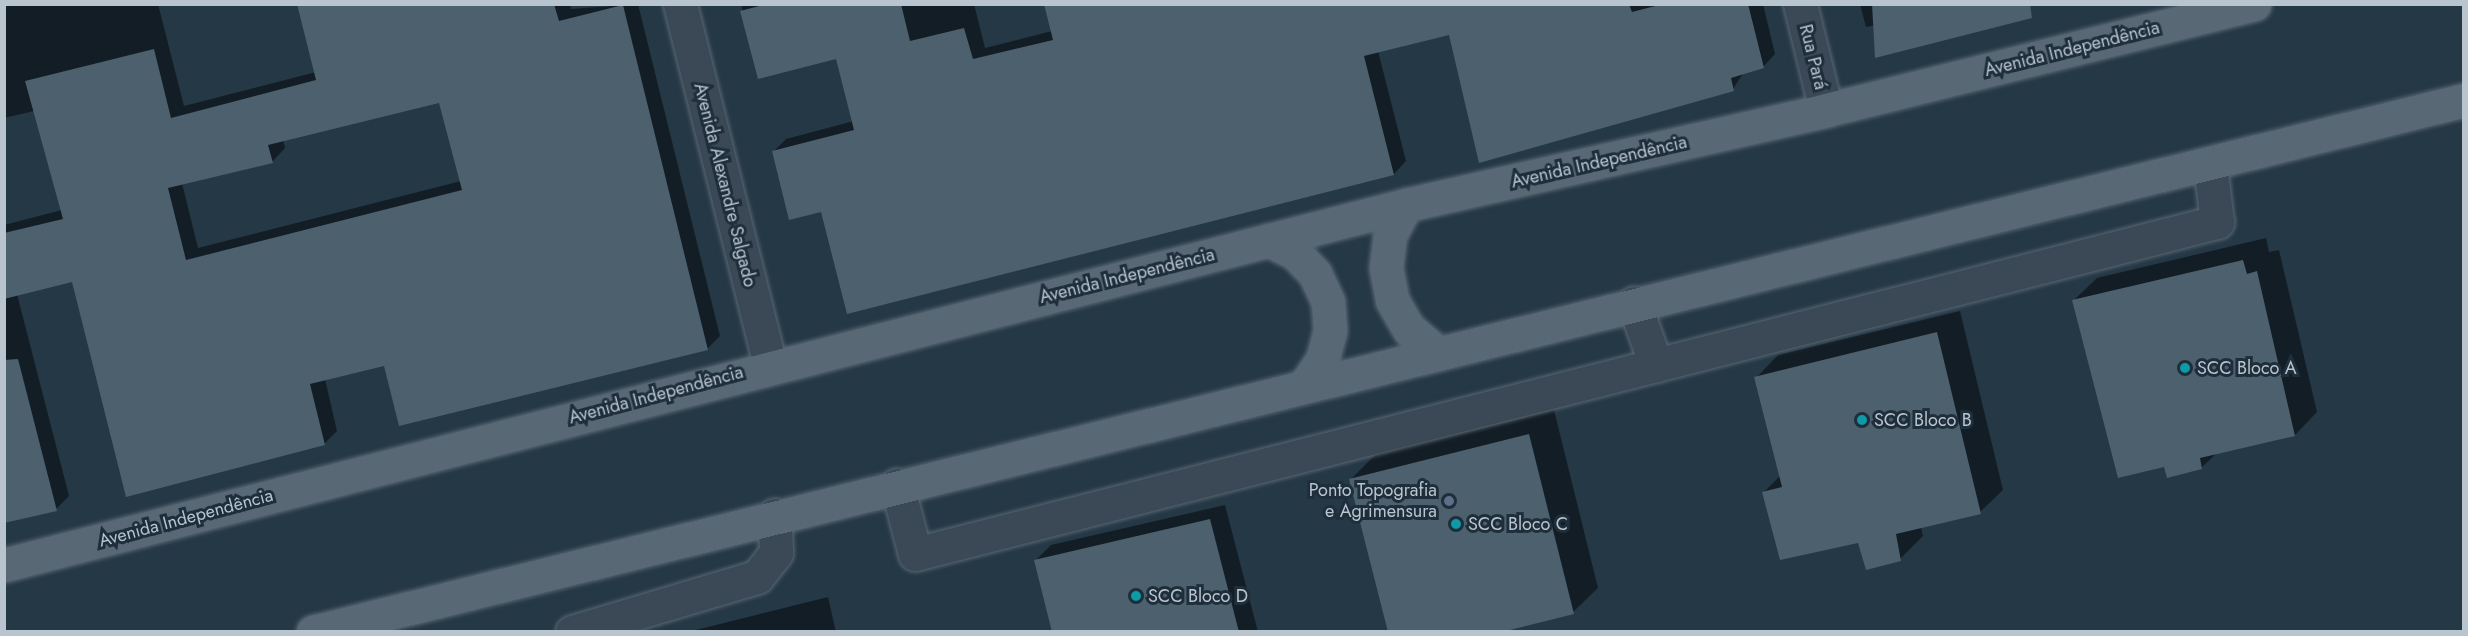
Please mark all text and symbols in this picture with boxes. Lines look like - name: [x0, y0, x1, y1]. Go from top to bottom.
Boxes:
- street label: Avenida Independência: [1982, 17, 2162, 81]
- street label: Rua Pará: [1794, 22, 1832, 92]
- street label: Avenida Alexandre Salgado: [689, 81, 761, 289]
- street label: Avenida Independência: [1509, 131, 1689, 193]
- street label: Avenida Independência: [1037, 244, 1217, 308]
- place label: SCC Bloco A: [2197, 357, 2297, 379]
- street label: Avenida Independência: [566, 361, 746, 429]
- marker: SCC Bloco A: [2178, 361, 2192, 375]
- place label: SCC Bloco B: [1874, 409, 1972, 431]
- marker: SCC Bloco B: [1855, 413, 1869, 427]
- place label: Ponto Topografia e Agrimensura: [1309, 480, 1437, 522]
- street label: Avenida Independência: [96, 484, 276, 552]
- marker: Ponto Topografia e Agrimensura: [1442, 494, 1456, 508]
- place label: SCC Bloco C: [1468, 513, 1568, 535]
- marker: SCC Bloco C: [1449, 517, 1463, 531]
- place label: SCC Bloco D: [1148, 585, 1248, 607]
- marker: SCC Bloco D: [1129, 589, 1143, 603]

